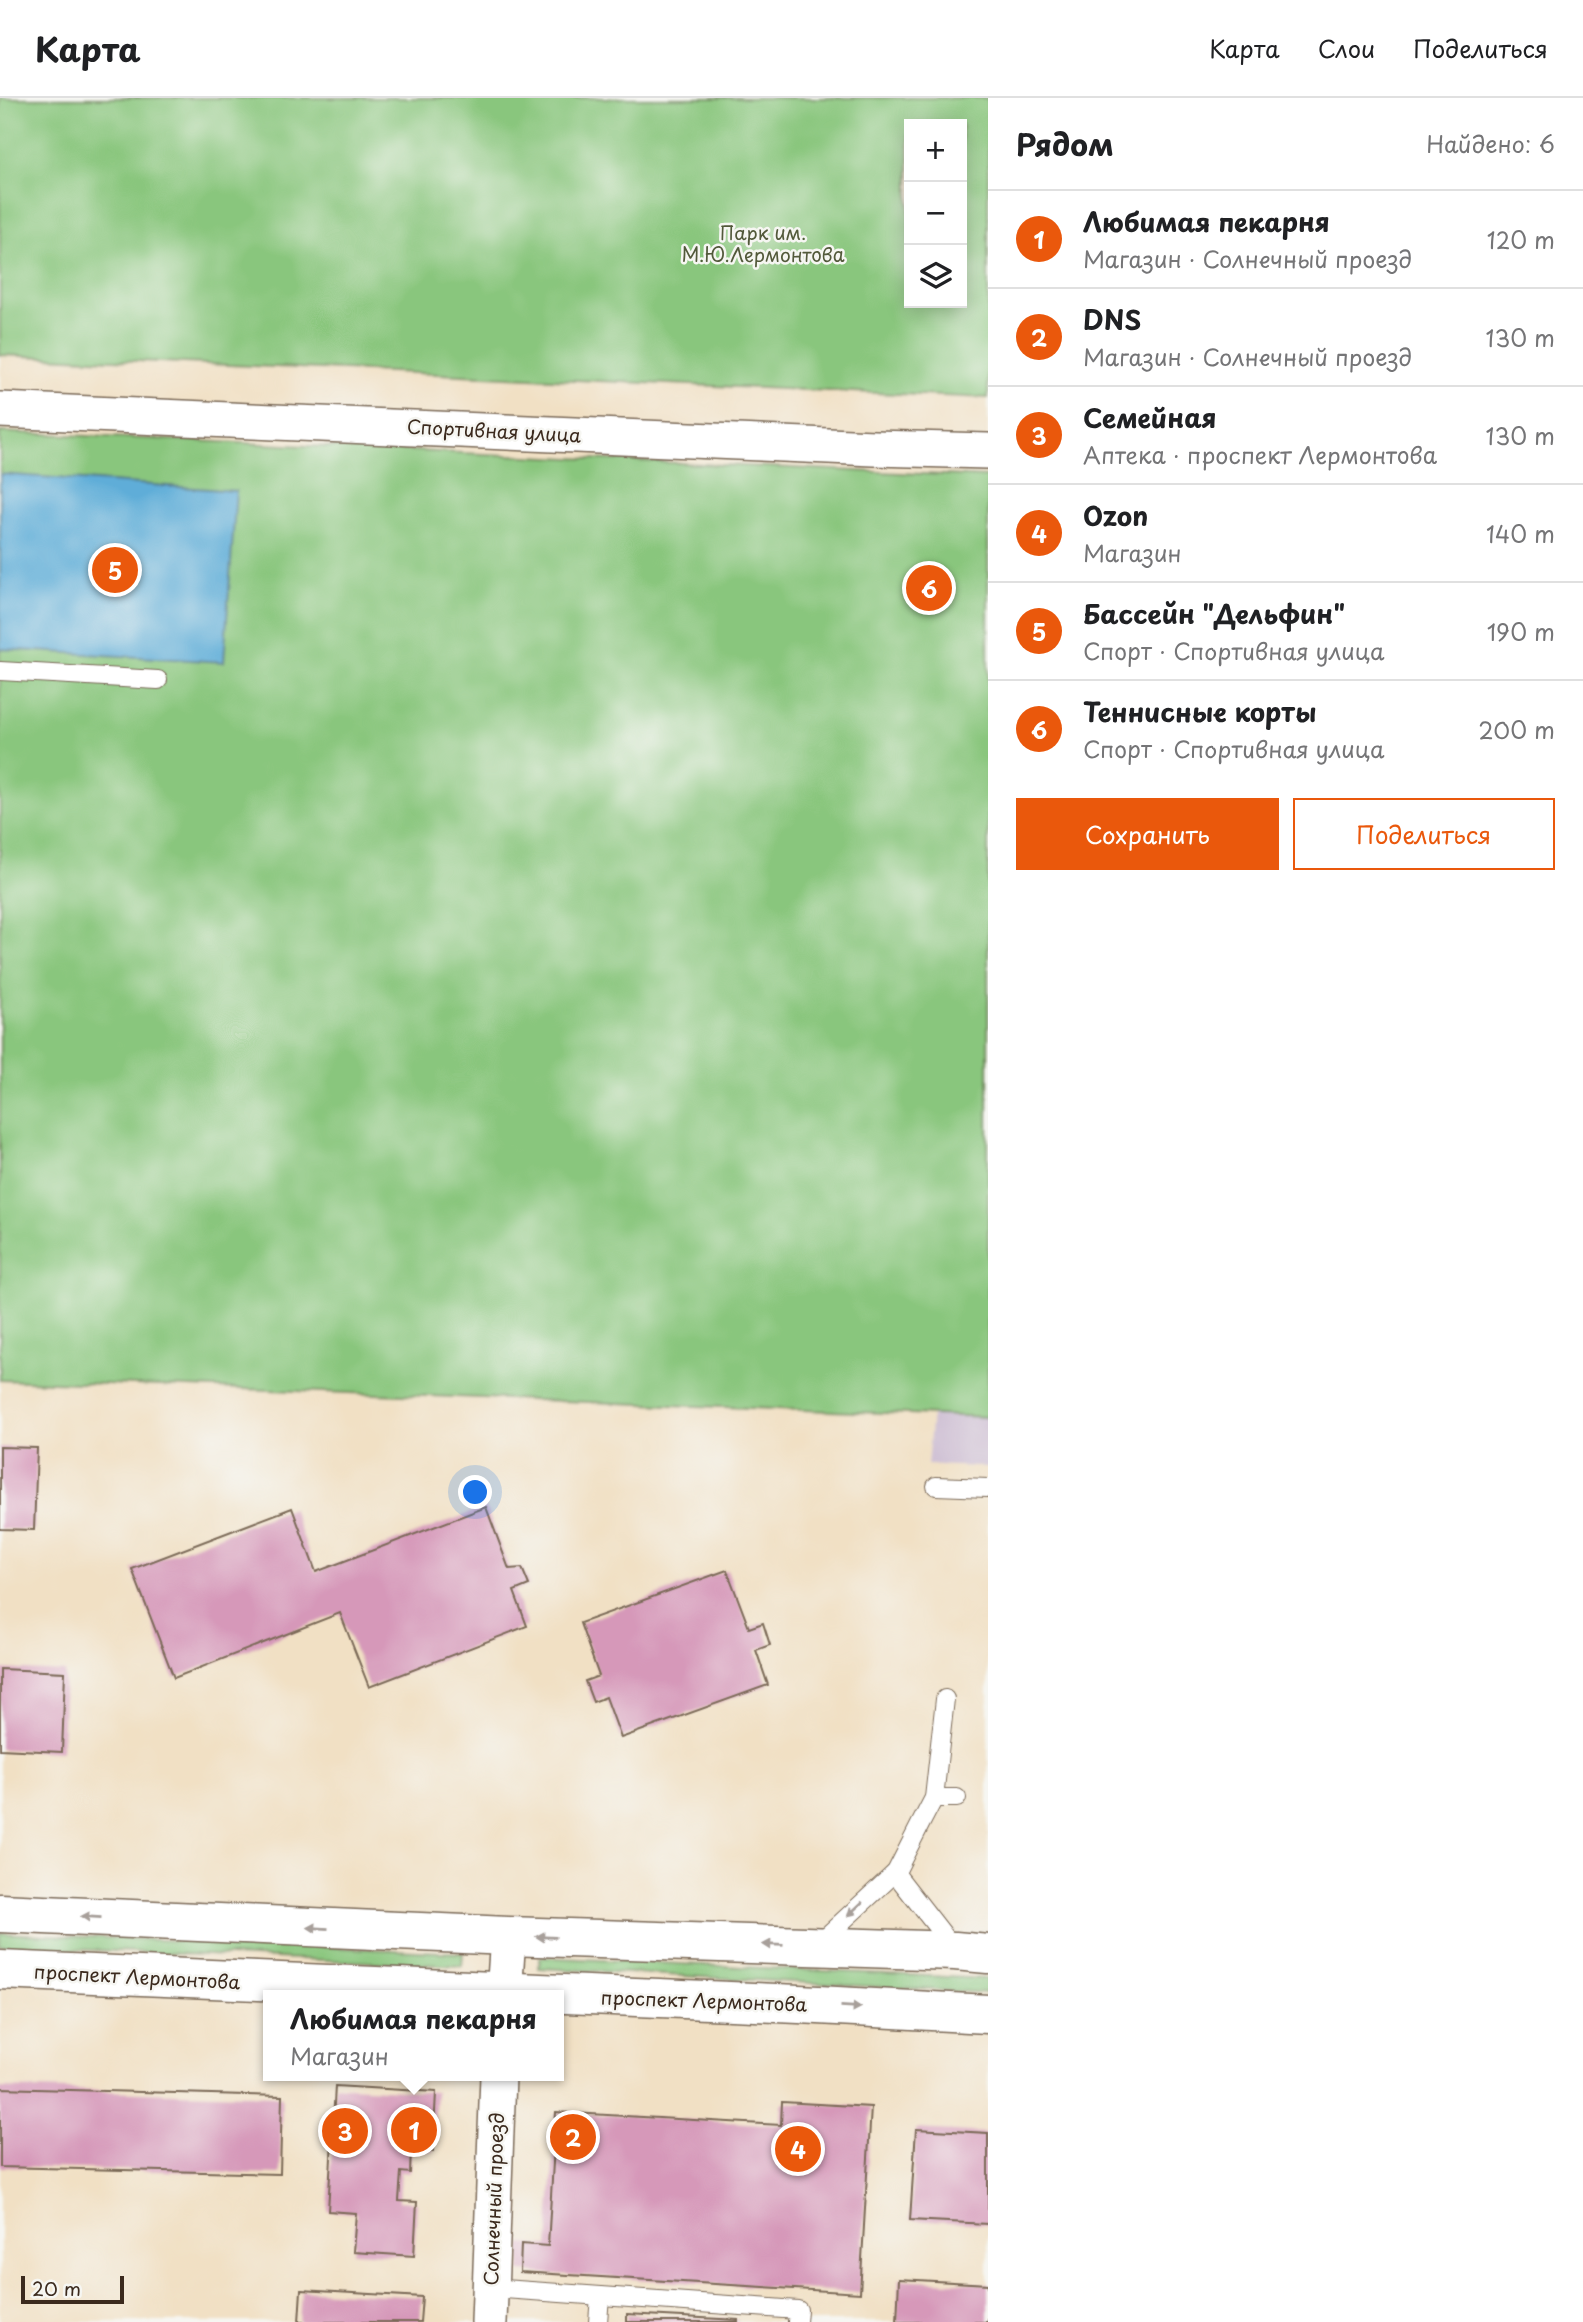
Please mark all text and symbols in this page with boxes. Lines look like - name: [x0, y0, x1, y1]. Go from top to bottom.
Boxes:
- text: Карта: [35, 23, 141, 73]
- text: Карта: [1209, 30, 1280, 66]
- text: Слои: [1318, 30, 1375, 66]
- text: Поделиться: [1413, 30, 1548, 66]
- map controls: [904, 119, 967, 308]
- button: +: [904, 119, 967, 182]
- text: Рядом: [1016, 121, 1114, 166]
- text: Найдено: 6: [1426, 126, 1555, 161]
- button: −: [904, 182, 967, 245]
- text: Любимая пекарня: [1083, 202, 1330, 241]
- park label: Парк им. М.Ю.Лермонтова: [681, 218, 845, 268]
- text: 1: [1034, 222, 1045, 257]
- text: 120 m: [1487, 222, 1555, 257]
- text: Магазин · Солнечный проезд: [1083, 241, 1412, 276]
- button: layers: [904, 245, 967, 308]
- text: DNS: [1083, 300, 1141, 339]
- text: 2: [1031, 320, 1047, 355]
- text: 130 m: [1485, 320, 1555, 355]
- text: Магазин · Солнечный проезд: [1083, 339, 1412, 374]
- text: Семейная: [1083, 398, 1217, 437]
- street label: Спортивная улица: [406, 411, 582, 449]
- text: 3: [1031, 418, 1047, 453]
- text: 130 m: [1485, 418, 1555, 453]
- text: Аптека · проспект Лермонтова: [1083, 437, 1437, 472]
- text: Ozon: [1083, 496, 1148, 535]
- text: 4: [1031, 516, 1047, 551]
- text: 140 m: [1486, 516, 1555, 551]
- text: Магазин: [1083, 535, 1182, 570]
- pin: 5: [92, 544, 138, 596]
- pin: 6: [906, 562, 952, 614]
- text: Бассейн "Дельфин": [1083, 594, 1345, 633]
- text: 5: [1032, 614, 1046, 649]
- text: 190 m: [1487, 614, 1555, 649]
- text: Спорт · Спортивная улица: [1083, 633, 1384, 668]
- text: Теннисные корты: [1083, 692, 1316, 731]
- text: 6: [1031, 712, 1047, 747]
- text: 200 m: [1478, 712, 1555, 747]
- text: Спорт · Спортивная улица: [1083, 731, 1384, 766]
- button: Сохранить: [1016, 798, 1279, 870]
- button: Поделиться: [1293, 798, 1555, 870]
- your location: [458, 1475, 492, 1509]
- one-way arrow: [847, 1901, 864, 1917]
- one-way arrow: [80, 1912, 102, 1923]
- one-way arrow: [307, 1922, 329, 1933]
- one-way arrow: [534, 1932, 556, 1943]
- one-way arrow: [762, 1939, 784, 1950]
- street label: проспект Лермонтова: [33, 1957, 241, 1995]
- street label: проспект Лермонтова: [600, 1982, 808, 2018]
- popup: [263, 1990, 564, 2081]
- text: Любимая пекарня: [290, 1999, 537, 2038]
- one-way arrow: [841, 2001, 863, 2012]
- text: Магазин: [290, 2038, 389, 2073]
- pin: 1: [391, 2104, 437, 2156]
- pin: 3: [322, 2105, 368, 2157]
- pin: 2: [550, 2111, 596, 2163]
- street label: Солнечный проезд: [476, 2112, 510, 2286]
- pin: 4: [775, 2123, 821, 2175]
- scale bar: [21, 2273, 124, 2305]
- text: 20 m: [32, 2274, 81, 2302]

